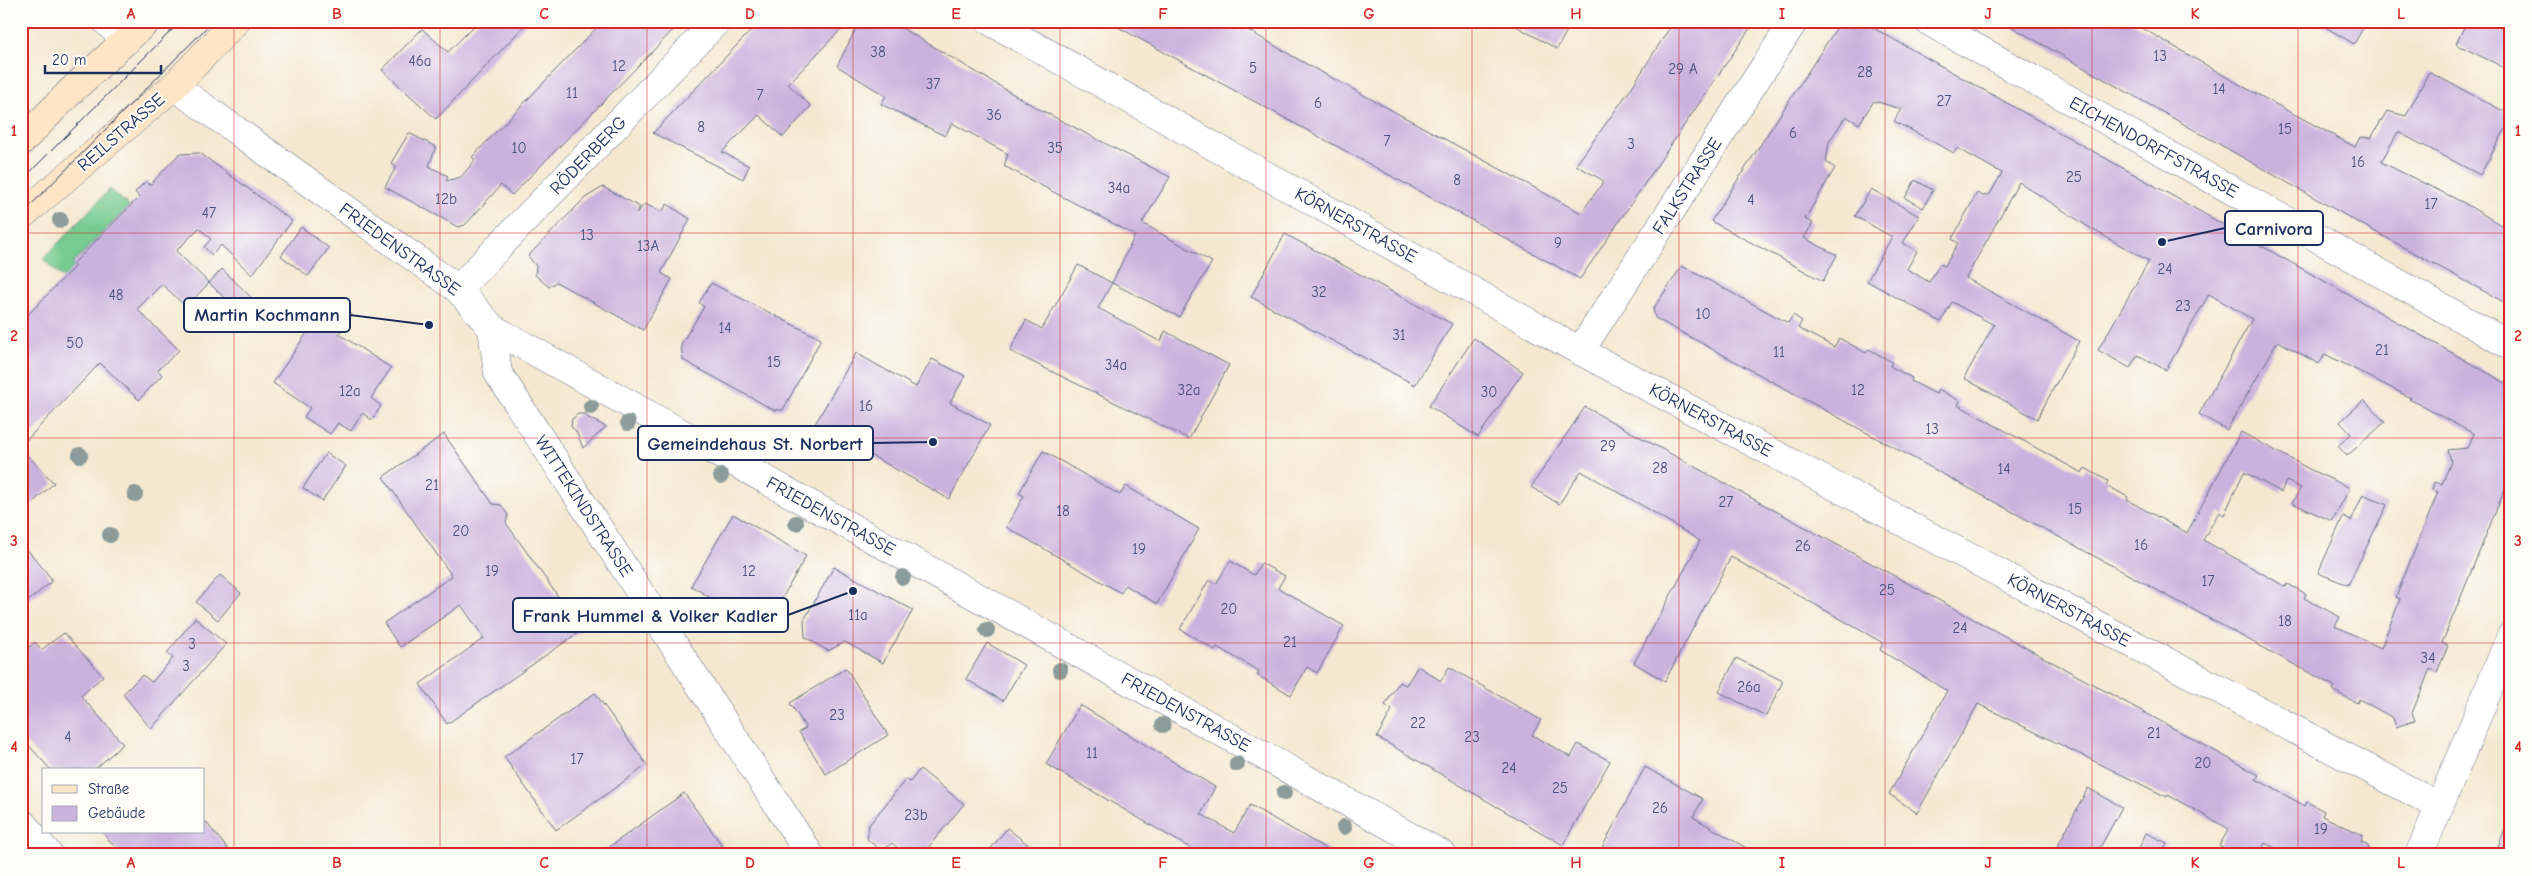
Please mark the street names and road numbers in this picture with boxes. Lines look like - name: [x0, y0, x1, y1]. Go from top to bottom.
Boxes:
- street label: REILSTRASSE: [73, 89, 169, 176]
- street label: EICHENDORFFSTRASSE: [2066, 92, 2242, 203]
- street label: RÖDERBERG: [546, 112, 631, 199]
- street label: FALKSTRASSE: [1648, 134, 1727, 239]
- street label: KÖRNERSTRASSE: [1291, 183, 1421, 268]
- street label: FRIEDENSTRASSE: [335, 199, 464, 300]
- street label: KÖRNERSTRASSE: [1646, 379, 1776, 462]
- street label: WITTEKINDSTRASSE: [530, 432, 637, 581]
- street label: FRIEDENSTRASSE: [763, 472, 899, 561]
- street label: KÖRNERSTRASSE: [2004, 569, 2134, 652]
- street label: FRIEDENSTRASSE: [1118, 668, 1254, 757]

